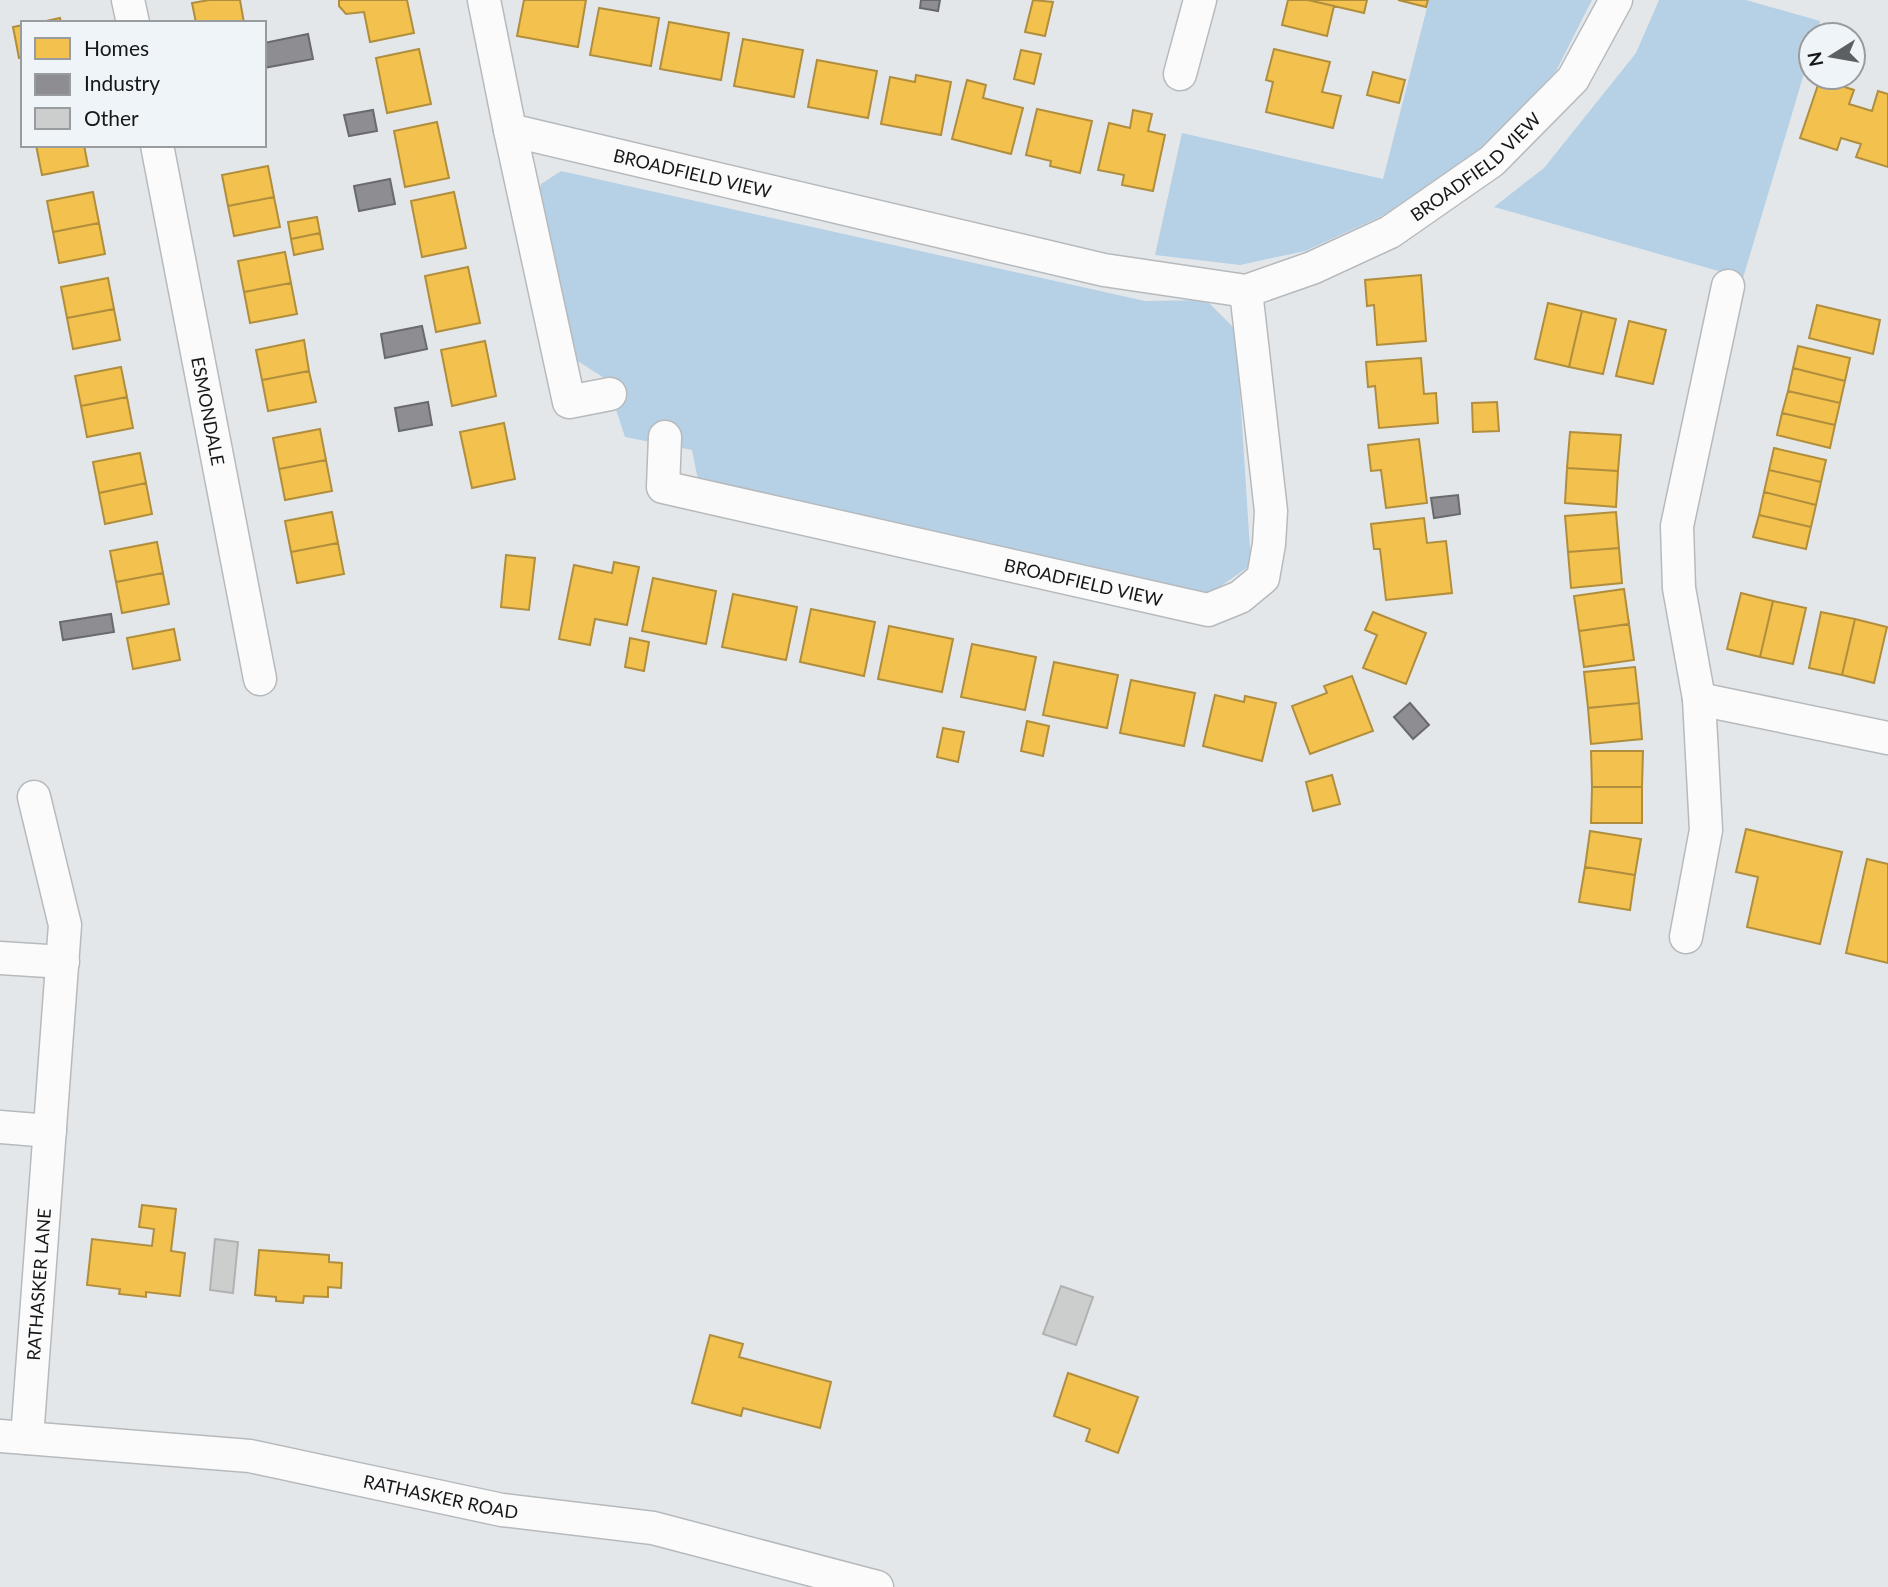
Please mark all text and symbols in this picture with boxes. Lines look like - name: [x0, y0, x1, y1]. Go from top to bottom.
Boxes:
- legend: [21, 21, 266, 147]
- north arrow: [1797, 21, 1867, 91]
- text: Homes: [84, 35, 149, 60]
- text: N: [1802, 50, 1828, 69]
- text: Industry: [84, 70, 160, 95]
- text: Other: [84, 105, 139, 130]
- street label: BROADFIELD VIEW: [1406, 107, 1545, 226]
- street label: BROADFIELD VIEW: [611, 144, 774, 202]
- street label: ESMONDALE: [187, 355, 230, 467]
- street label: BROADFIELD VIEW: [1002, 553, 1165, 610]
- street label: RATHASKER LANE: [22, 1208, 55, 1361]
- street label: RATHASKER ROAD: [361, 1470, 520, 1523]

